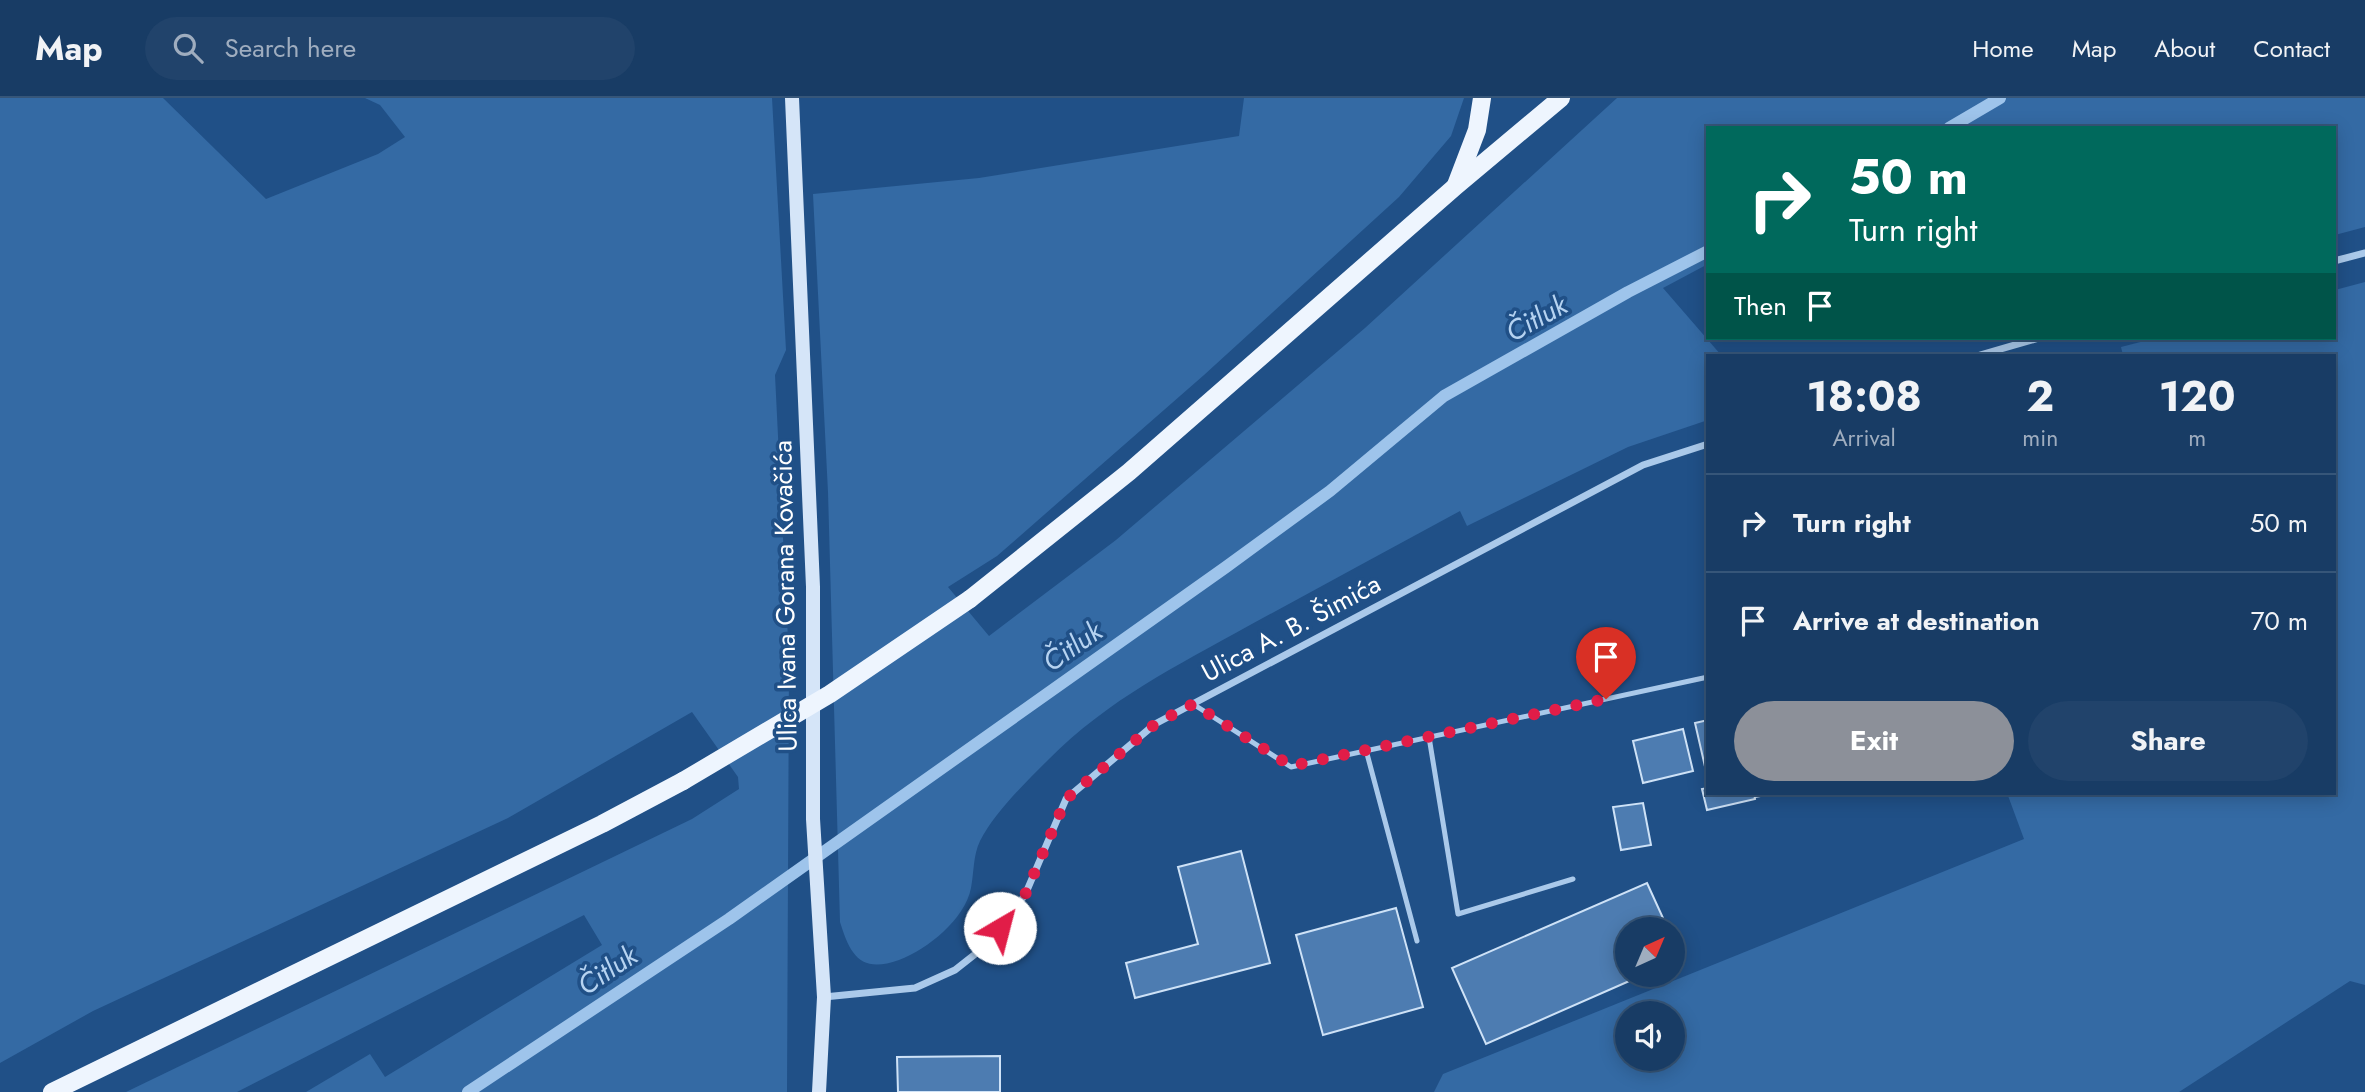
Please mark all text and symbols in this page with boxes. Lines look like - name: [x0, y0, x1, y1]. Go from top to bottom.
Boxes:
- search box: [145, 17, 635, 80]
- text: Map: [35, 25, 103, 72]
- icon: search: [169, 29, 207, 67]
- text: Search here: [225, 29, 356, 67]
- text: Home: [1972, 31, 2034, 66]
- text: Map: [2072, 31, 2116, 66]
- text: About: [2154, 31, 2215, 66]
- text: Contact: [2253, 31, 2330, 66]
- text: 50 m: [1849, 142, 1968, 212]
- icon: right: [1734, 154, 1825, 245]
- text: Turn right: [1849, 207, 1978, 253]
- water label: Čitluk: [1498, 284, 1575, 352]
- text: Then: [1734, 287, 1787, 325]
- icon: arrive: [1801, 287, 1839, 325]
- text: 18:08: [1806, 366, 1922, 427]
- text: 2: [2027, 366, 2054, 427]
- text: 120: [2159, 366, 2236, 427]
- text: Arrival: [1832, 421, 1896, 455]
- text: min: [2022, 421, 2058, 455]
- text: m: [2188, 421, 2206, 455]
- street label: Ulica Ivana Gorana Kovačića: [763, 440, 807, 752]
- icon: right: [1734, 504, 1772, 542]
- text: Turn right: [1793, 504, 1911, 542]
- text: 50 m: [2250, 504, 2308, 542]
- street label: Ulica A. B. Šimića: [1195, 565, 1387, 691]
- icon: arrive: [1734, 602, 1772, 640]
- text: Arrive at destination: [1793, 602, 2040, 640]
- text: 70 m: [2251, 602, 2308, 640]
- water label: Čitluk: [1034, 610, 1111, 682]
- pin: [1576, 627, 1636, 699]
- icon: arrive: [1587, 638, 1625, 676]
- button: Exit: [1734, 701, 2014, 781]
- button: Share: [2028, 701, 2308, 781]
- position arrow: [963, 891, 1037, 965]
- north arrow: [1615, 917, 1685, 987]
- map controls: [1615, 917, 1685, 1071]
- water label: Čitluk: [569, 935, 646, 1005]
- button: sound: [1615, 1001, 1685, 1071]

